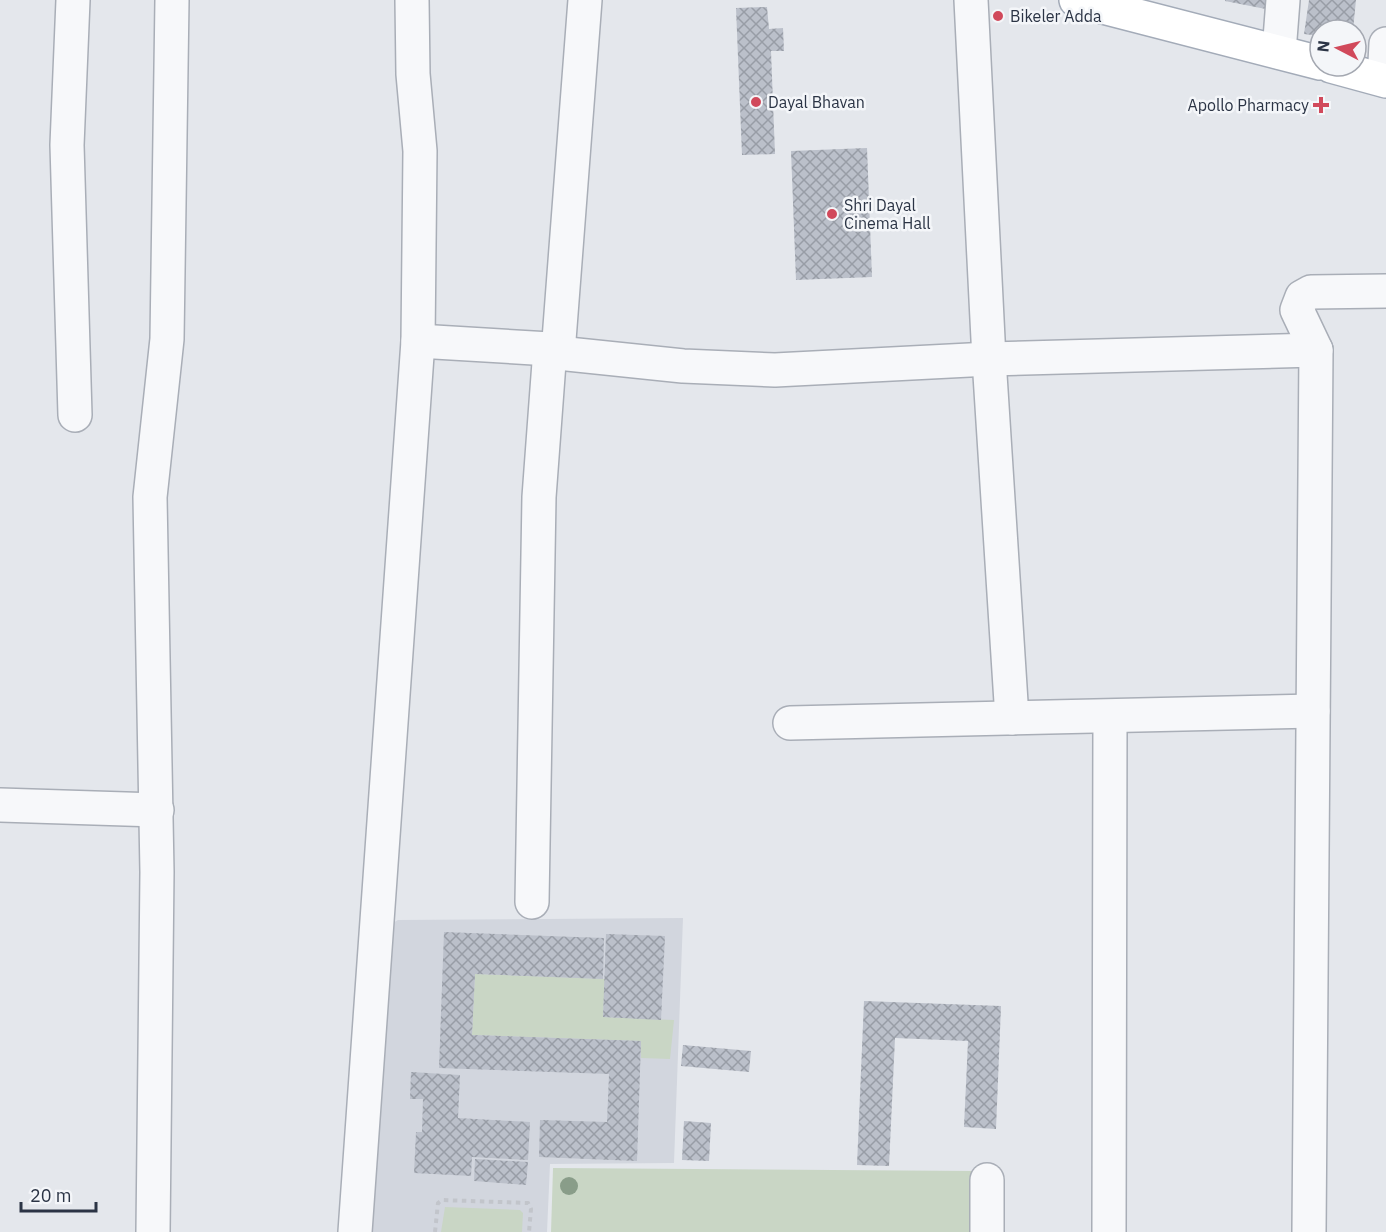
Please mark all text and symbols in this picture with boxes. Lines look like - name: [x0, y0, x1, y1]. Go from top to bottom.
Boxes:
- place label: Bikeler Adda: [1010, 6, 1102, 26]
- marker: Bikeler Adda: [991, 9, 1005, 23]
- north arrow: [1308, 18, 1368, 78]
- text: N: [1312, 39, 1334, 53]
- place label: Dayal Bhavan: [768, 92, 865, 112]
- marker: Dayal Bhavan: [749, 95, 763, 109]
- place label: Apollo Pharmacy: [1187, 95, 1309, 115]
- marker: Apollo Pharmacy: [1314, 98, 1328, 112]
- place label: Shri Dayal Cinema Hall: [844, 195, 931, 233]
- marker: Shri Dayal Cinema Hall: [825, 207, 839, 221]
- scale bar: [21, 1175, 96, 1213]
- text: 20 m: [30, 1184, 72, 1207]

